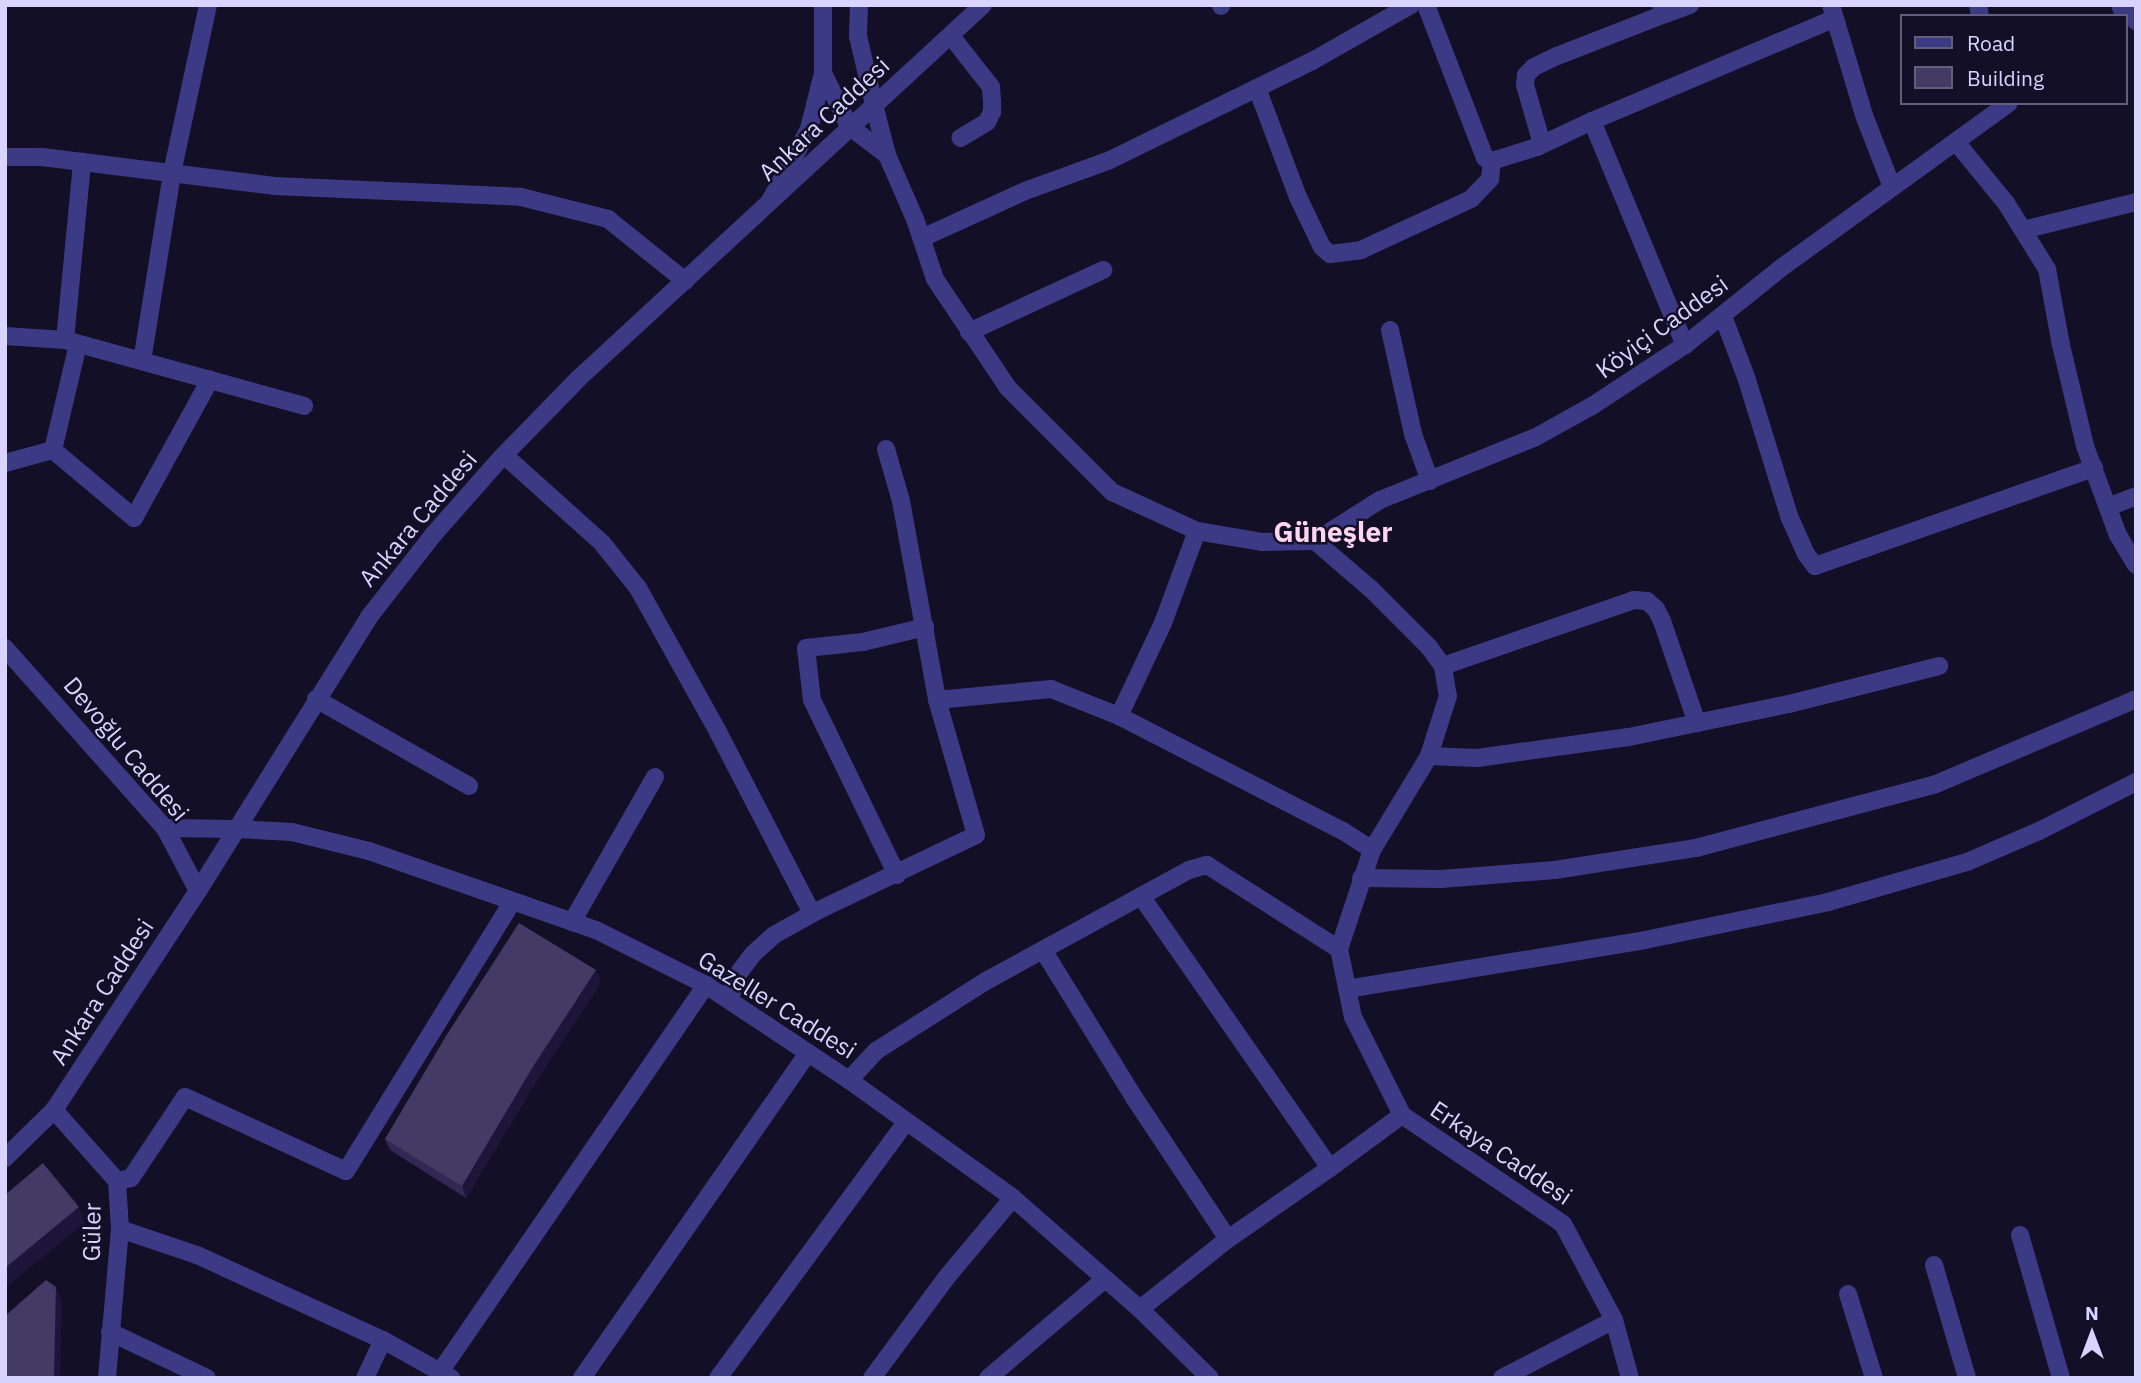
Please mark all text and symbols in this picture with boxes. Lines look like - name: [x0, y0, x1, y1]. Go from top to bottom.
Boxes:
- legend: [1899, 14, 2127, 105]
- text: Road: [1967, 29, 2015, 57]
- street label: Ankara Caddesi: [753, 51, 895, 187]
- text: Building: [1967, 64, 2044, 92]
- street label: Köyiçi Caddesi: [1590, 269, 1734, 385]
- street label: Ankara Caddesi: [353, 445, 483, 593]
- district label: Güneşler: [1274, 515, 1392, 549]
- street label: Devoğlu Caddesi: [57, 671, 195, 827]
- street label: Ankara Caddesi: [44, 914, 160, 1070]
- street label: Gazeller Caddesi: [693, 945, 861, 1065]
- street label: Erkaya Caddesi: [1425, 1095, 1577, 1211]
- street label: Güler: [77, 1202, 107, 1262]
- north arrow: [2057, 1299, 2127, 1369]
- text: N: [2085, 1301, 2099, 1325]

